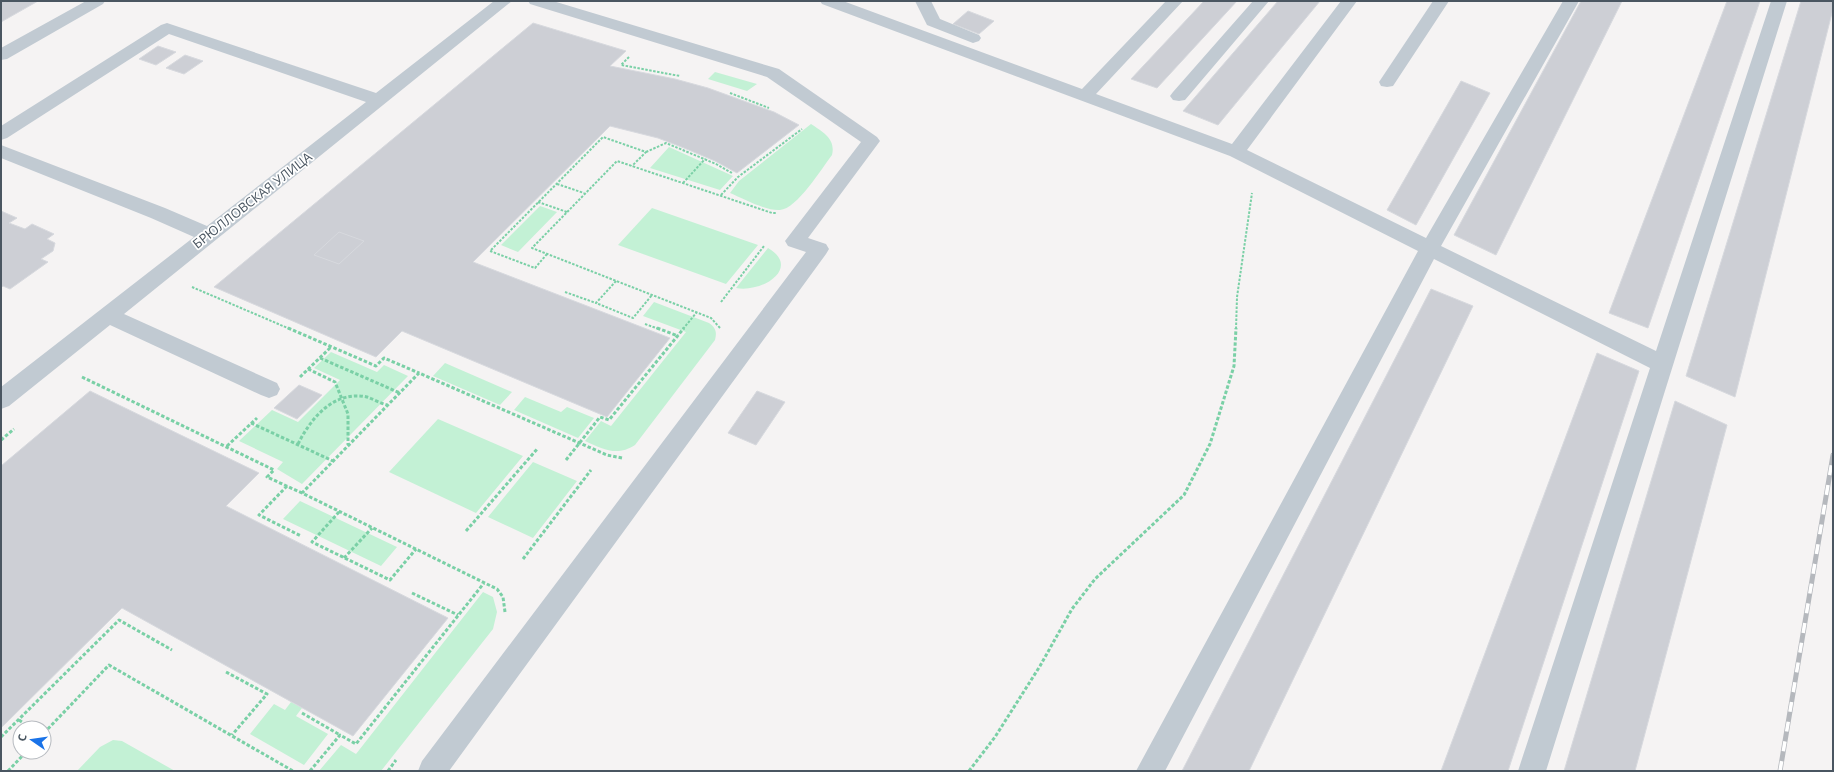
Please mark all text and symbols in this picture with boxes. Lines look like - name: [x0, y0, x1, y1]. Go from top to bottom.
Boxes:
- street label: БРЮЛЛОВСКАЯ УЛИЦА: [189, 147, 316, 252]
- north arrow: [12, 720, 52, 760]
- text: С: [14, 733, 30, 743]

